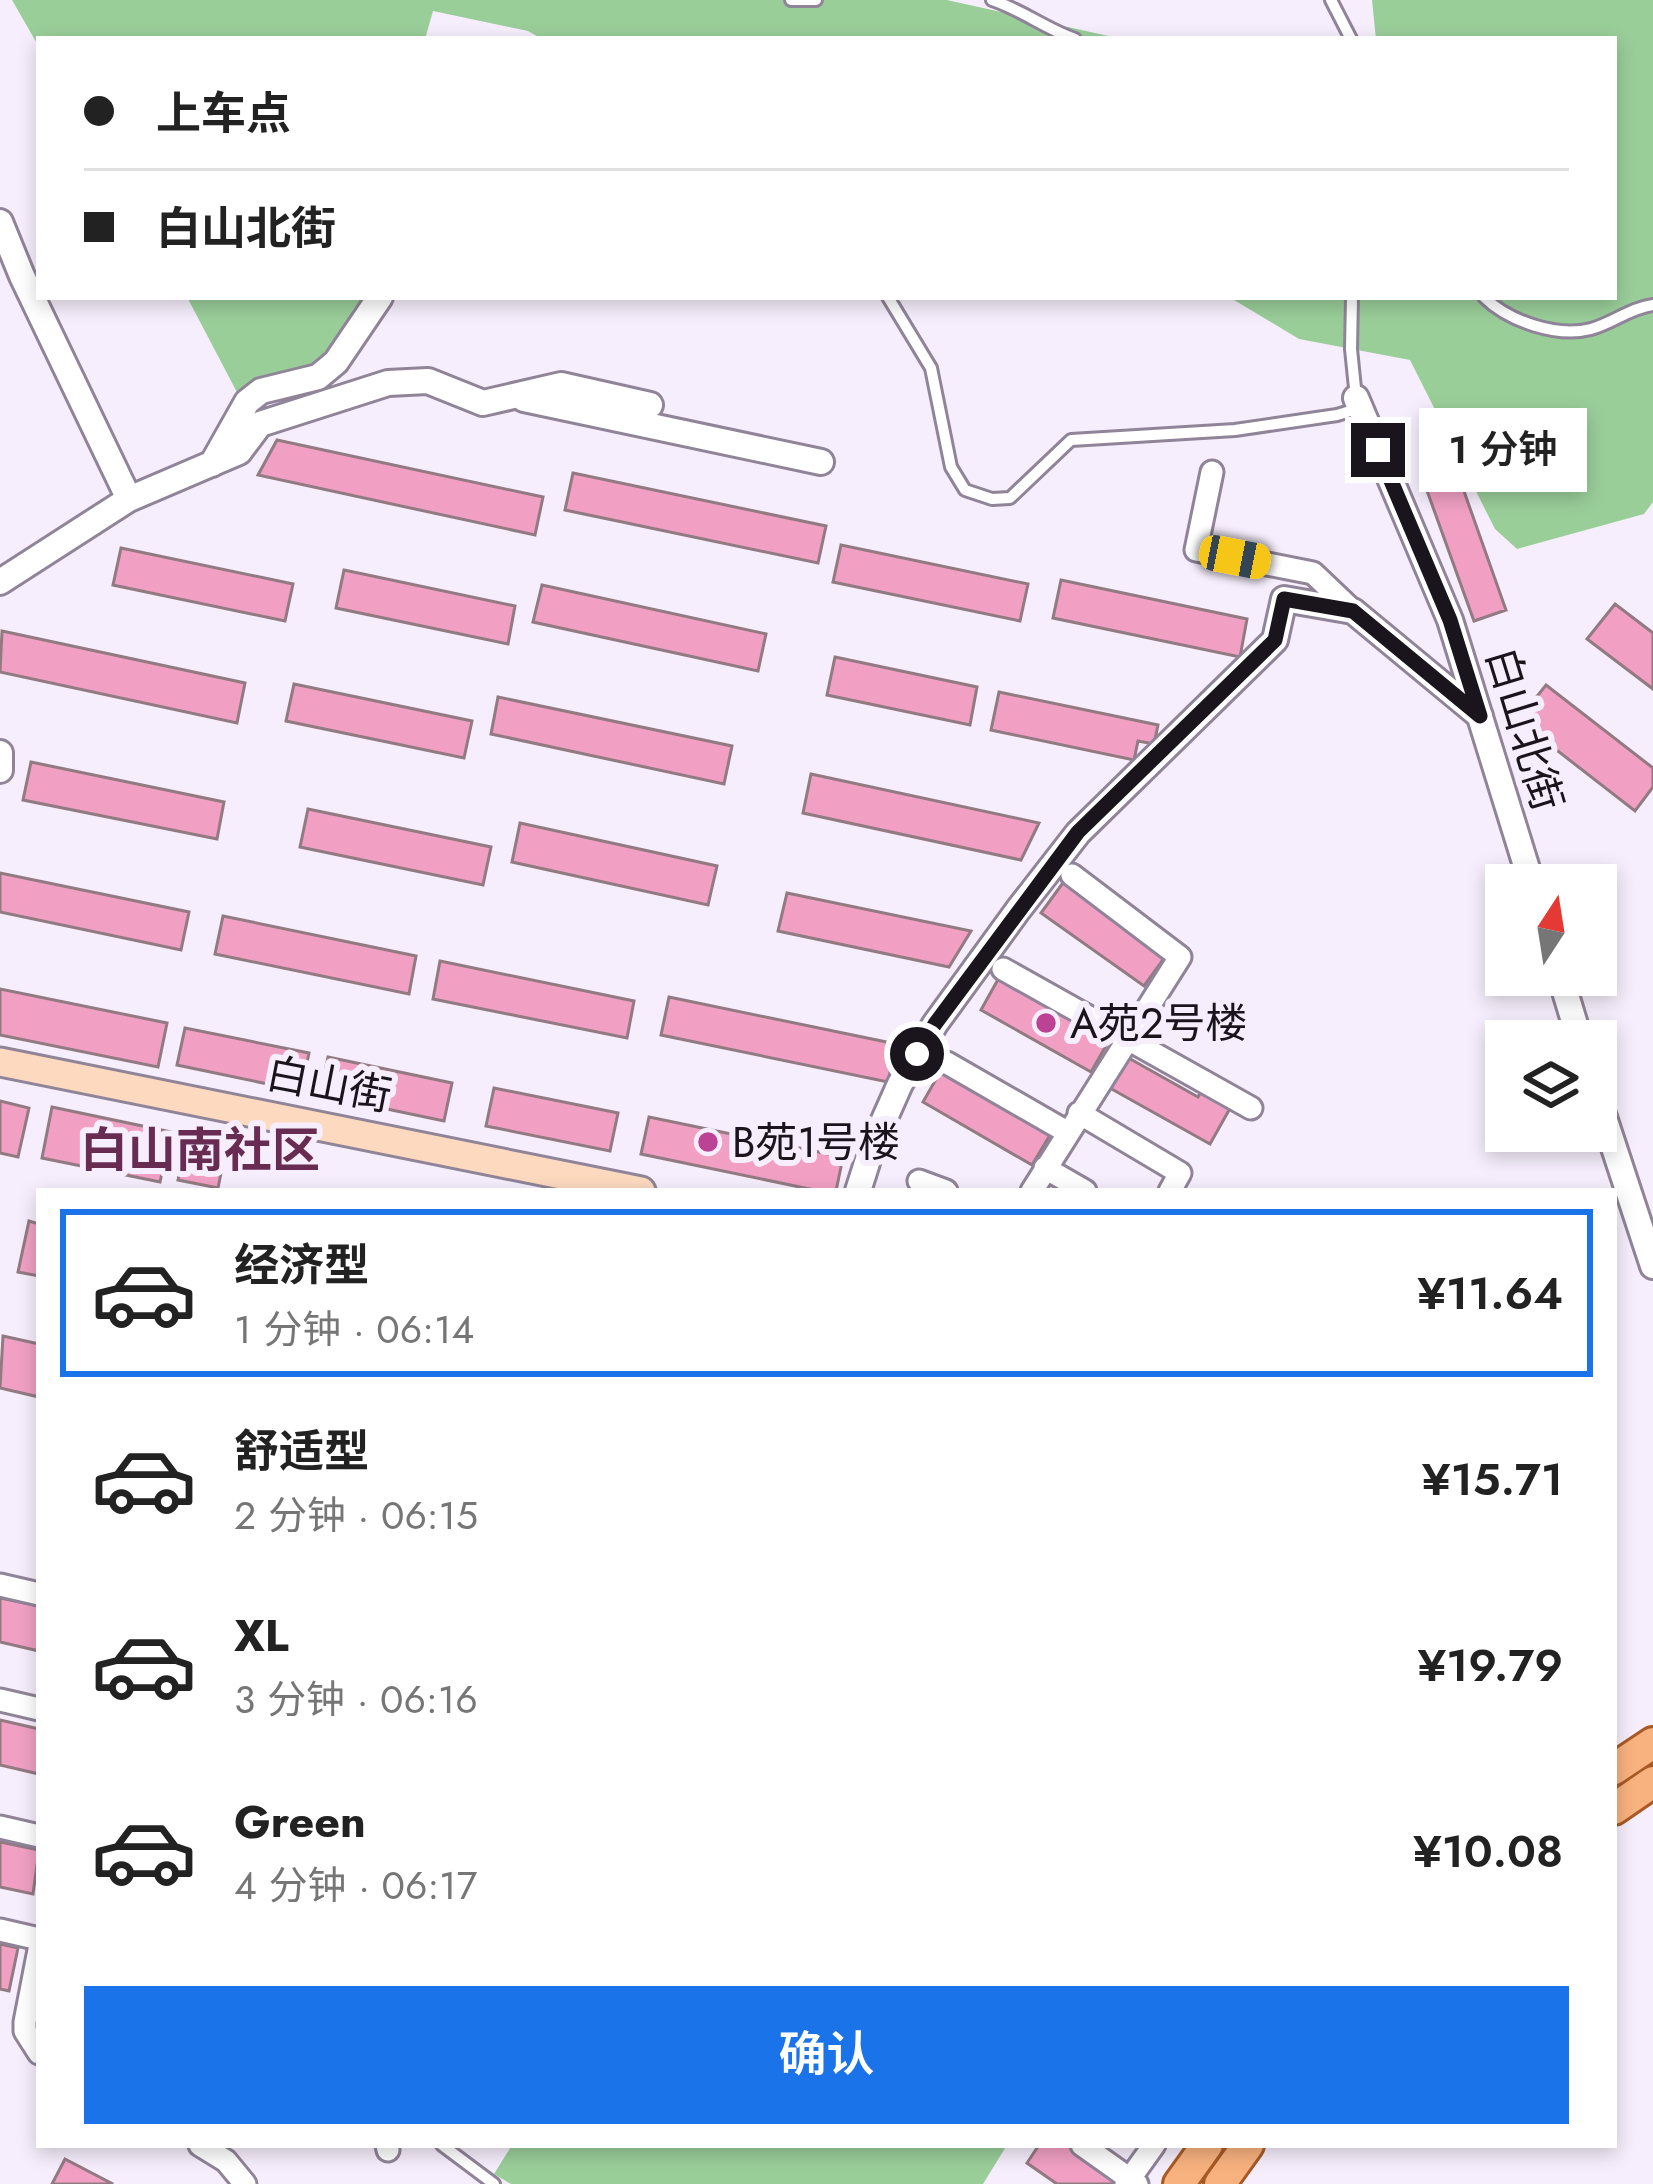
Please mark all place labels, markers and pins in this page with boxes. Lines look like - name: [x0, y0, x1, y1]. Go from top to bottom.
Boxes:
- place label: A苑2号楼: [1070, 993, 1248, 1054]
- marker: A苑2号楼: [1033, 1010, 1059, 1036]
- place label: B苑1号楼: [732, 1112, 900, 1173]
- marker: B苑1号楼: [695, 1129, 721, 1155]

